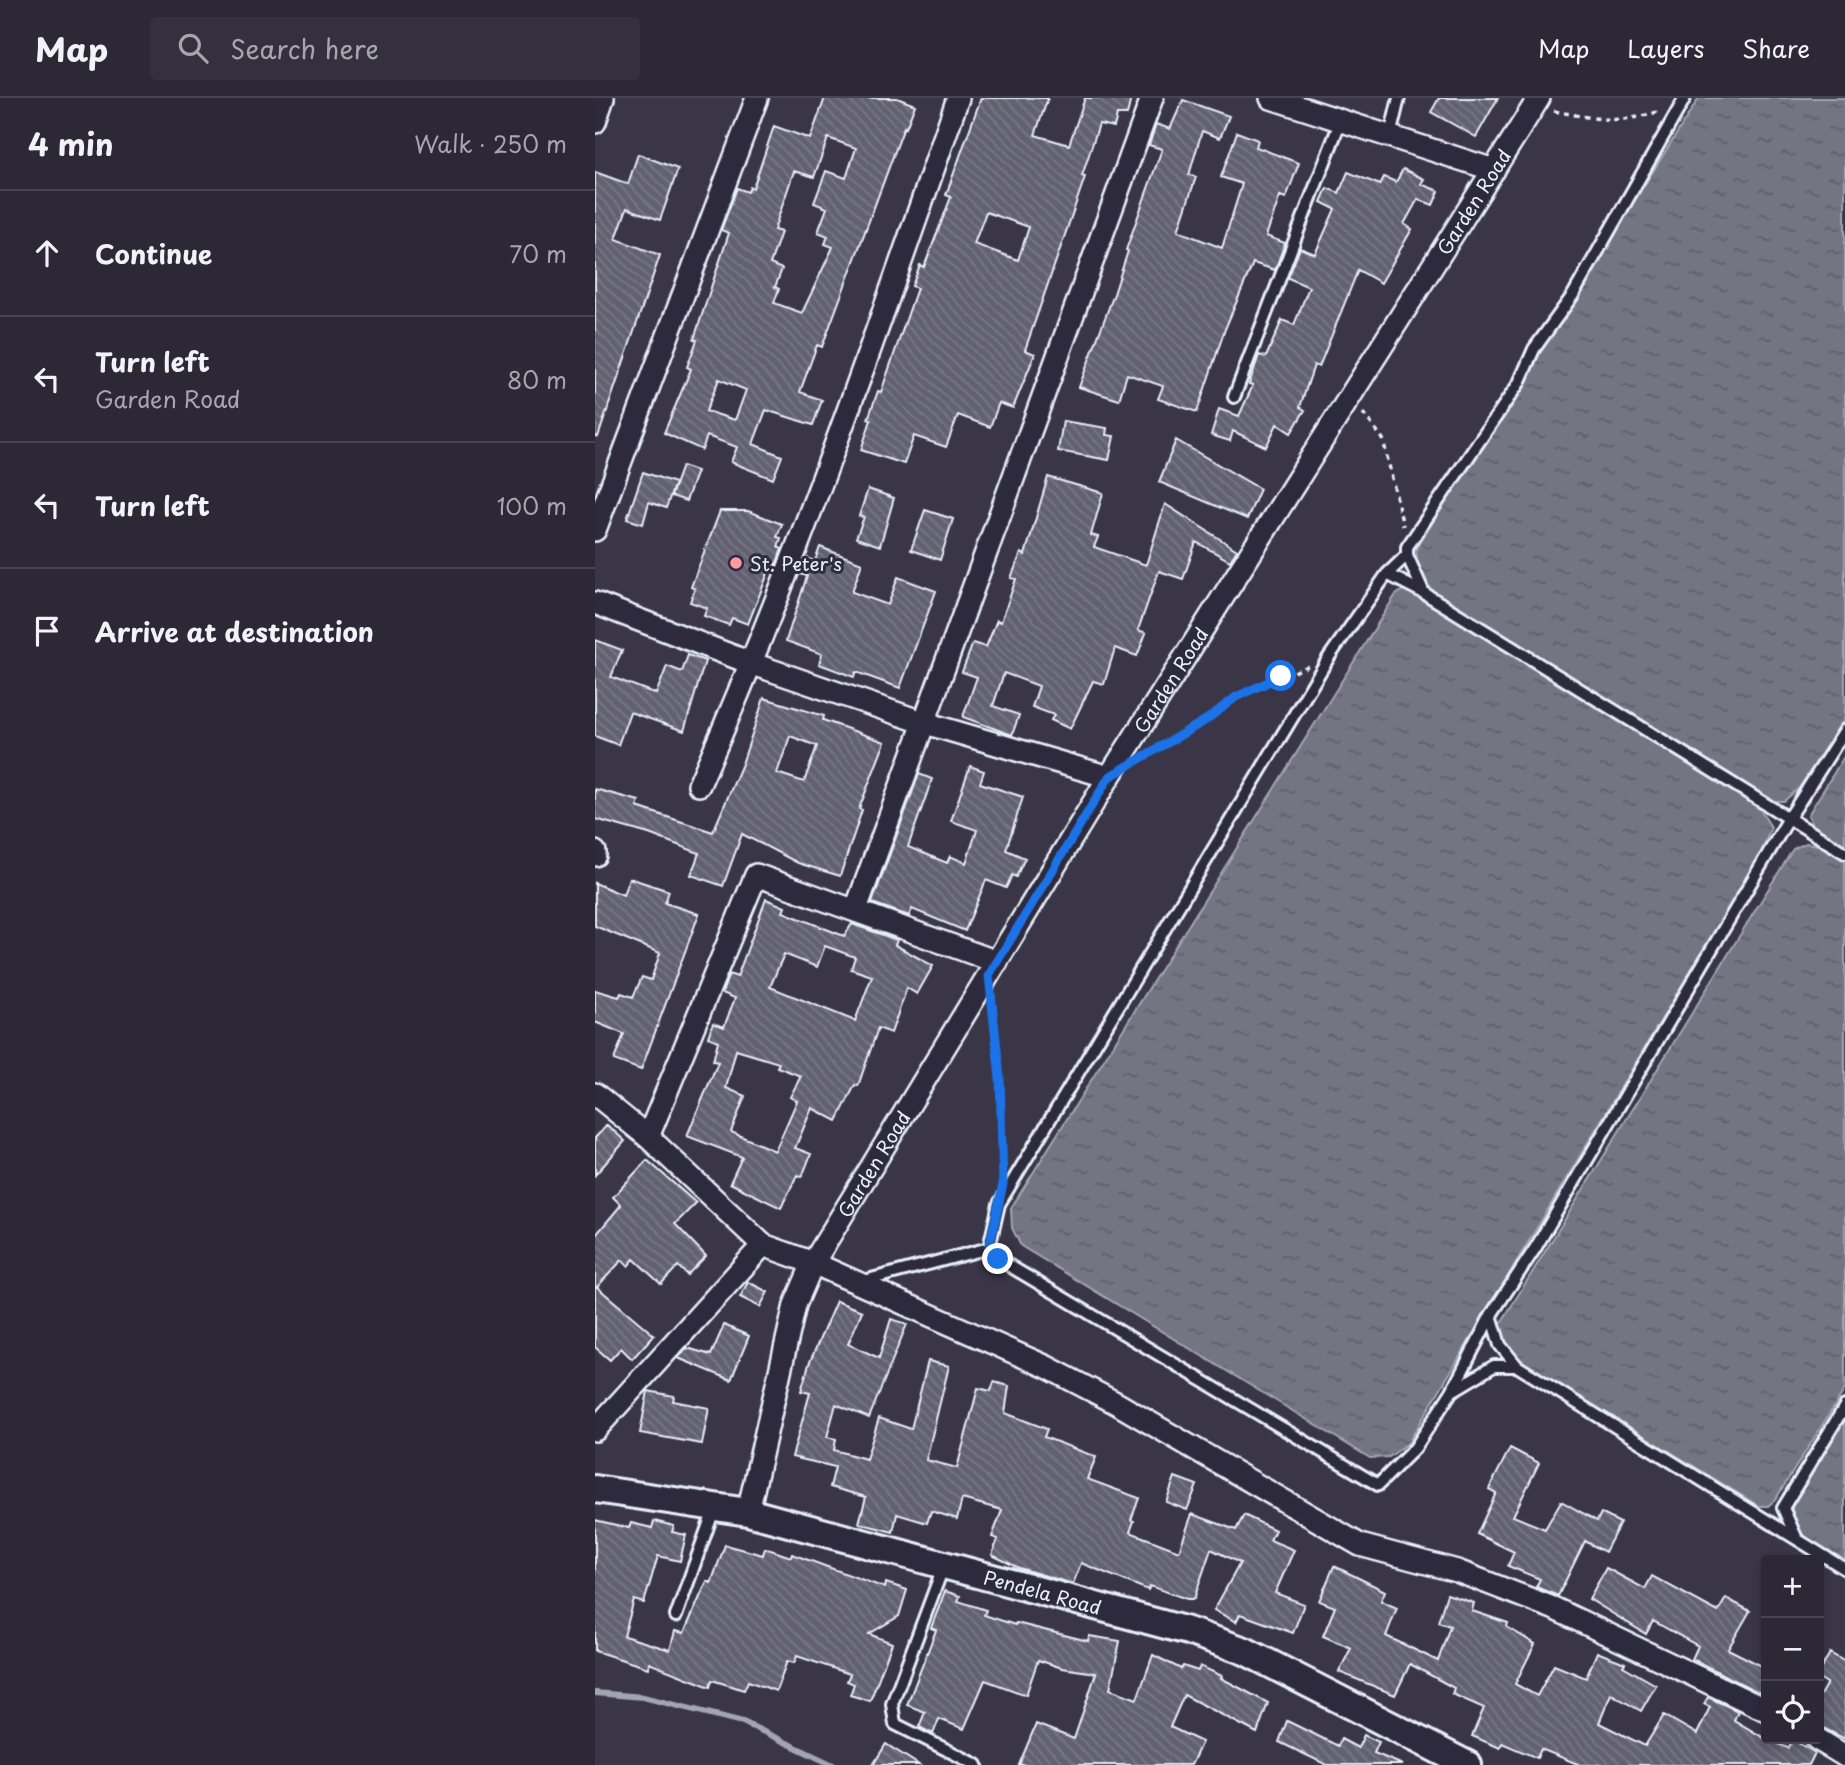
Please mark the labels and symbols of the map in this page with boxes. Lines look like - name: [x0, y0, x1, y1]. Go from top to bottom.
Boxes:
- street label: Garden Road: [1429, 143, 1517, 260]
- place label: St. Peter's: [750, 549, 842, 577]
- marker: St. Peter's: [728, 555, 744, 571]
- street label: Garden Road: [1127, 622, 1215, 738]
- route start: [1265, 660, 1296, 691]
- street label: Garden Road: [830, 1105, 917, 1223]
- route end: [982, 1243, 1013, 1274]
- street label: Pendela Road: [981, 1562, 1105, 1621]

